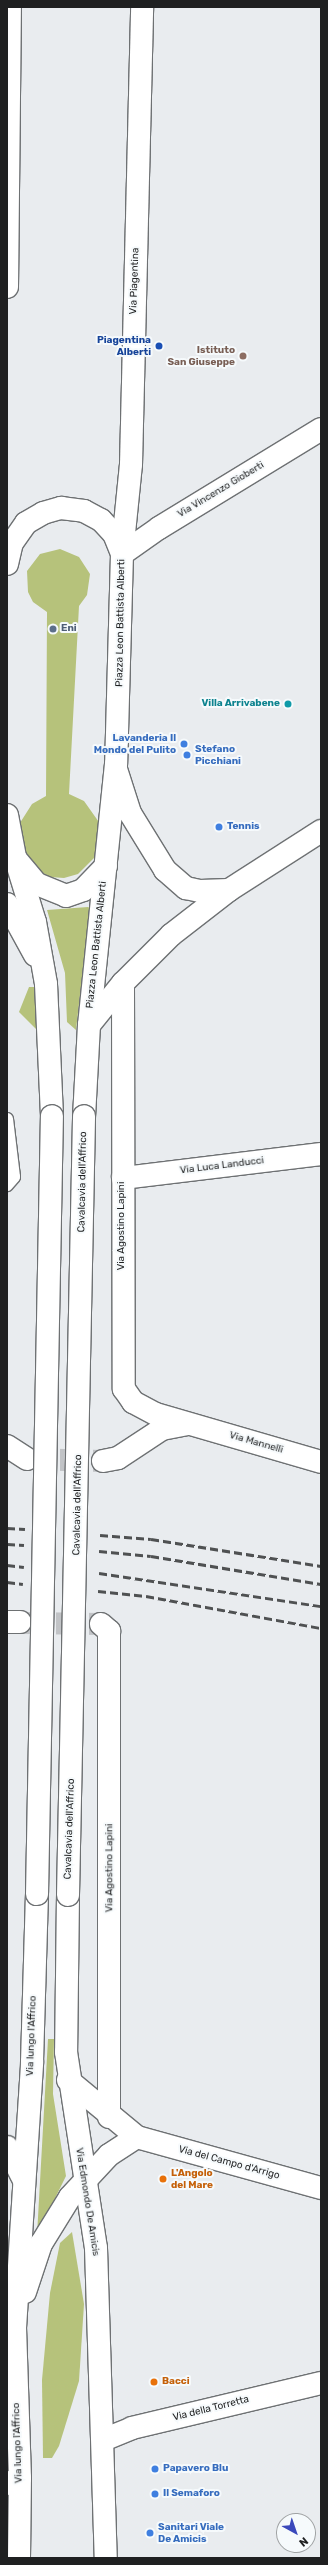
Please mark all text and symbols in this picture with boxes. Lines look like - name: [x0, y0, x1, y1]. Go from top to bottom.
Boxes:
- street label: Via Piagentina: [128, 247, 142, 315]
- place label: Piagentina Alberti: [97, 334, 151, 358]
- marker: Piagentina Alberti: [154, 341, 164, 351]
- place label: Istituto San Giuseppe: [167, 344, 235, 368]
- marker: Istituto San Giuseppe: [238, 351, 248, 361]
- street label: Via Vincenzo Gioberti: [176, 459, 266, 521]
- street label: Piazza Leon Battista Alberti: [114, 559, 128, 687]
- place label: Eni: [61, 623, 77, 635]
- marker: Eni: [48, 624, 58, 634]
- place label: Villa Arrivabene: [201, 698, 280, 710]
- marker: Villa Arrivabene: [283, 699, 293, 709]
- place label: Lavanderia Il Mondo del Pulito: [94, 732, 176, 756]
- marker: Lavanderia Il Mondo del Pulito: [179, 739, 189, 749]
- place label: Stefano Picchiani: [195, 743, 241, 766]
- marker: Stefano Picchiani: [182, 750, 192, 760]
- place label: Tennis: [227, 821, 260, 833]
- marker: Tennis: [214, 822, 224, 832]
- street label: Piazza Leon Battista Alberti: [84, 881, 110, 1009]
- street label: Cavalcavia dell'Affrico: [76, 1131, 90, 1233]
- street label: Via Luca Landucci: [179, 1155, 265, 1177]
- street label: Via Agostino Lapini: [116, 1182, 128, 1270]
- street label: Via Mannelli: [228, 1430, 284, 1456]
- street label: Cavalcavia dell'Affrico: [71, 1454, 85, 1556]
- street label: Cavalcavia dell'Affrico: [62, 1778, 78, 1880]
- street label: Via Agostino Lapini: [104, 1824, 116, 1912]
- street label: Via lungo l'Affrico: [25, 1996, 39, 2076]
- street label: Via del Campo d'Arrigo: [177, 2144, 281, 2182]
- street label: Via Edmondo De Amicis: [72, 2147, 102, 2257]
- place label: L'Angolo del Mare: [171, 2167, 213, 2190]
- marker: L'Angolo del Mare: [158, 2174, 168, 2184]
- place label: Bacci: [162, 2376, 190, 2388]
- marker: Bacci: [149, 2377, 159, 2387]
- street label: Via della Torretta: [172, 2394, 250, 2424]
- street label: Via lungo l'Affrico: [11, 2403, 25, 2483]
- place label: Papavero Blu: [163, 2463, 228, 2475]
- marker: Papavero Blu: [150, 2464, 160, 2474]
- place label: Il Semaforo: [163, 2488, 220, 2500]
- marker: Il Semaforo: [150, 2489, 160, 2499]
- north arrow: [276, 2513, 316, 2553]
- place label: Sanitari Viale De Amicis: [158, 2521, 224, 2544]
- marker: Sanitari Viale De Amicis: [145, 2528, 155, 2538]
- text: N: [296, 2534, 311, 2549]

